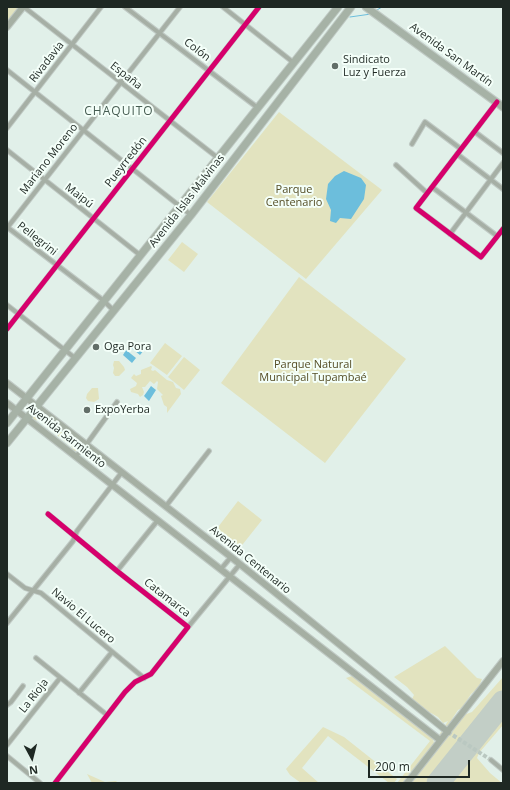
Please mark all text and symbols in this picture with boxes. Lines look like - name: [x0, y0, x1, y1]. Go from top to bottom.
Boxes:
- street label: Avenida San Martín: [407, 20, 495, 90]
- street label: Colón: [181, 36, 213, 64]
- street label: Rivadavia: [27, 39, 67, 85]
- place label: Sindicato Luz y Fuerza: [343, 53, 406, 79]
- street label: España: [107, 59, 145, 93]
- marker: Sindicato Luz y Fuerza: [330, 61, 340, 71]
- district label: CHAQUITO: [84, 105, 154, 119]
- street label: Mariano Moreno: [17, 121, 81, 197]
- street label: Pueyrredón: [102, 134, 150, 190]
- street label: Avenida Islas Malvinas: [147, 152, 227, 250]
- street label: Maipú: [62, 181, 96, 211]
- park label: Parque Centenario: [266, 183, 322, 209]
- street label: Pellegrini: [14, 219, 60, 259]
- place label: Oga Pora: [104, 340, 151, 354]
- marker: Oga Pora: [91, 342, 101, 352]
- park label: Parque Natural Municipal Tupambaé: [259, 358, 367, 384]
- street label: Avenida Sarmiento: [24, 401, 108, 471]
- place label: ExpoYerba: [95, 403, 150, 417]
- marker: ExpoYerba: [82, 405, 92, 415]
- street label: Avenida Centenario: [207, 523, 293, 597]
- street label: Catamarca: [141, 576, 193, 620]
- street label: Navio El Lucero: [49, 586, 117, 646]
- street label: La Rioja: [17, 676, 51, 716]
- north arrow: [12, 738, 52, 778]
- scale bar: [370, 752, 472, 778]
- text: 200 m: [375, 758, 410, 775]
- text: N: [28, 762, 39, 778]

